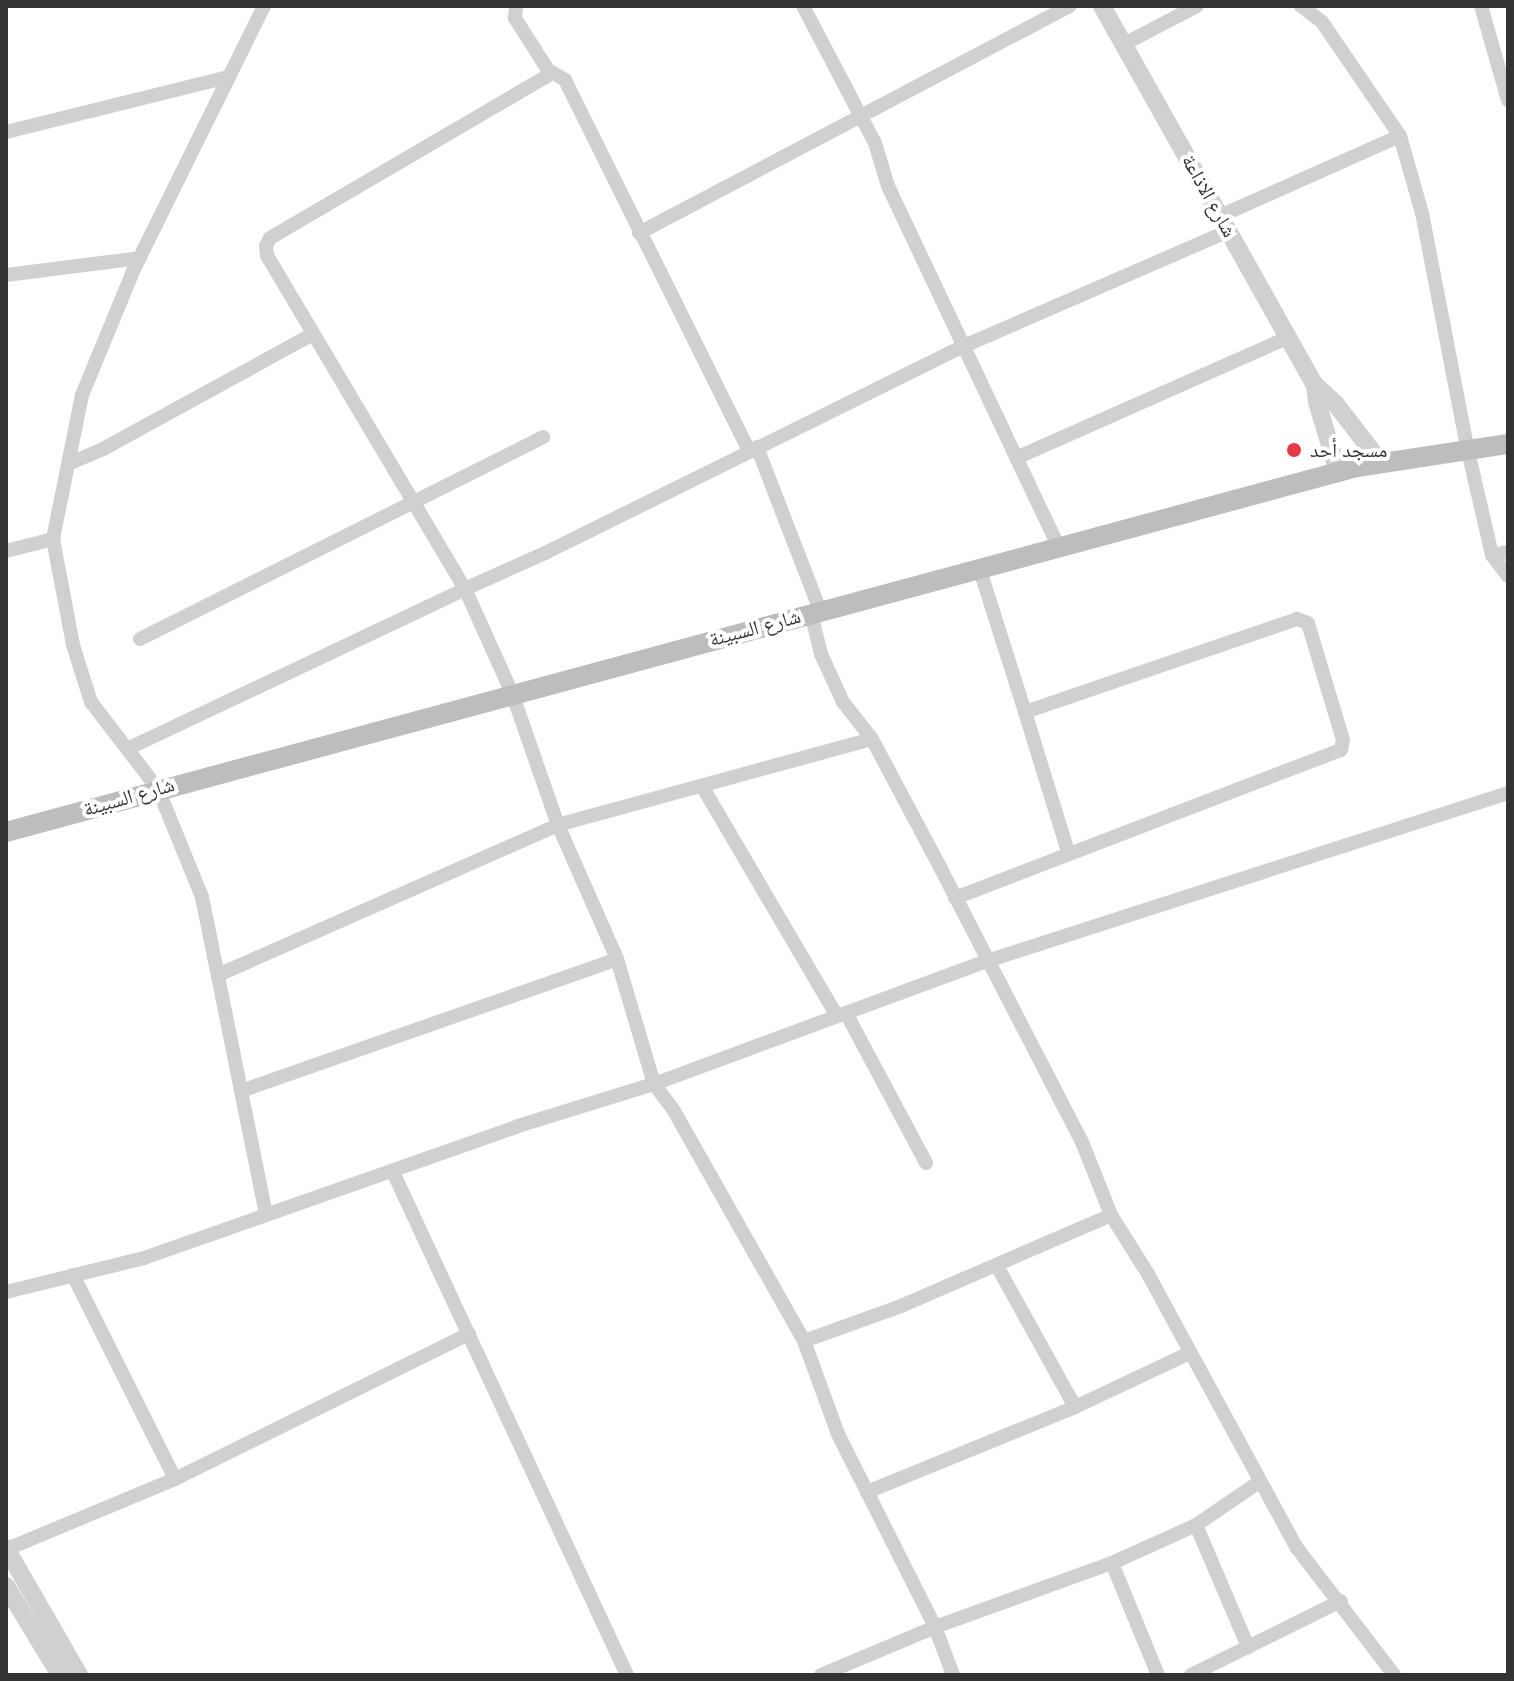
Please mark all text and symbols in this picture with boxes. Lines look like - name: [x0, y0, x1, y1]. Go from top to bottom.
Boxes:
- street label: شارع الاذاعة: [1177, 151, 1241, 241]
- place label: مسجد أحد: [1310, 438, 1387, 462]
- marker: مسجد أحد: [1285, 441, 1303, 459]
- street label: شارع السبينة: [707, 604, 803, 652]
- street label: شارع السبينة: [81, 773, 177, 821]

